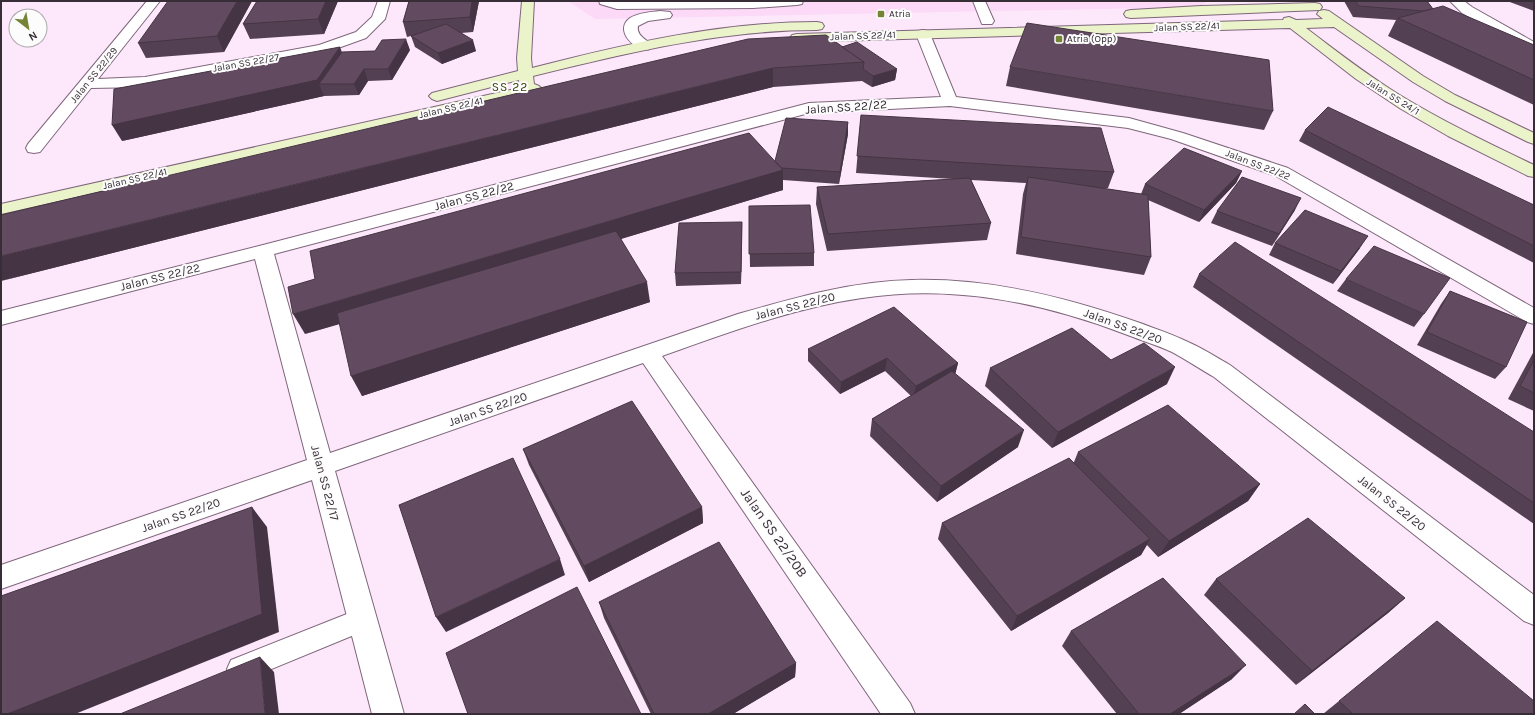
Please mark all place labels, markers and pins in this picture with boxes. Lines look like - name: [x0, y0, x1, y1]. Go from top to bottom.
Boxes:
- place label: Atria: [889, 8, 911, 20]
- marker: Atria: [876, 9, 886, 19]
- place label: Atria (Opp): [1067, 33, 1116, 45]
- marker: Atria (Opp): [1054, 34, 1064, 44]

